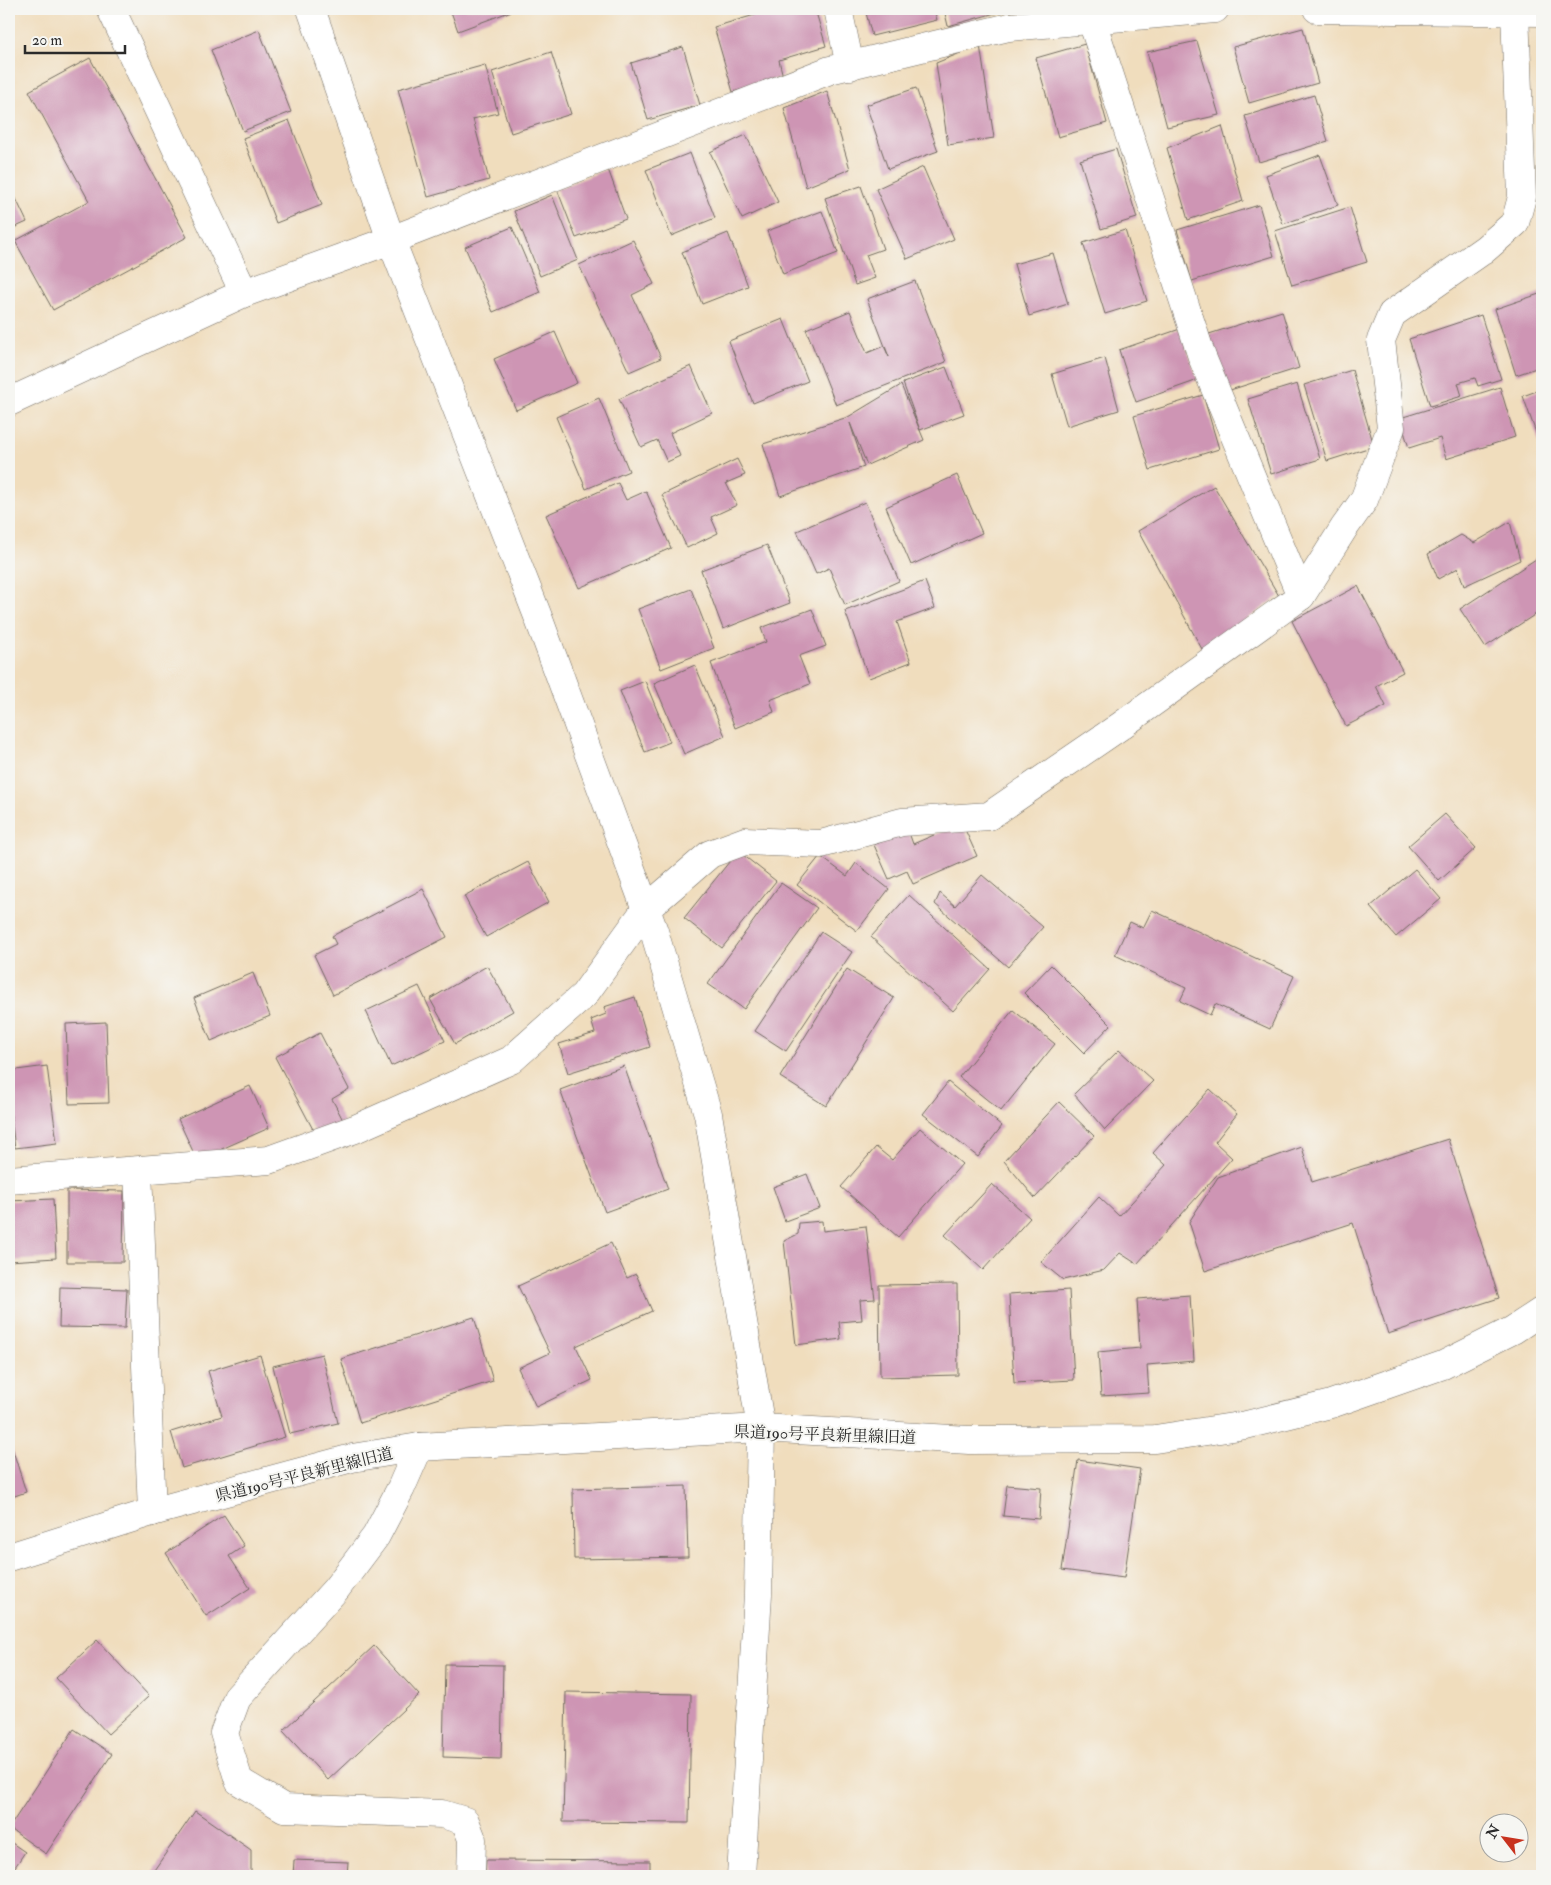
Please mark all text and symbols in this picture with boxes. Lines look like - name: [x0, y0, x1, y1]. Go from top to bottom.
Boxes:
- scale bar: [25, 22, 125, 54]
- text: 20 m: [32, 31, 62, 50]
- street label: 県道190号平良新里線旧道: [734, 1422, 916, 1448]
- street label: 県道190号平良新里線旧道: [213, 1443, 395, 1507]
- north arrow: [1478, 1812, 1528, 1862]
- text: N: [1482, 1821, 1504, 1842]

